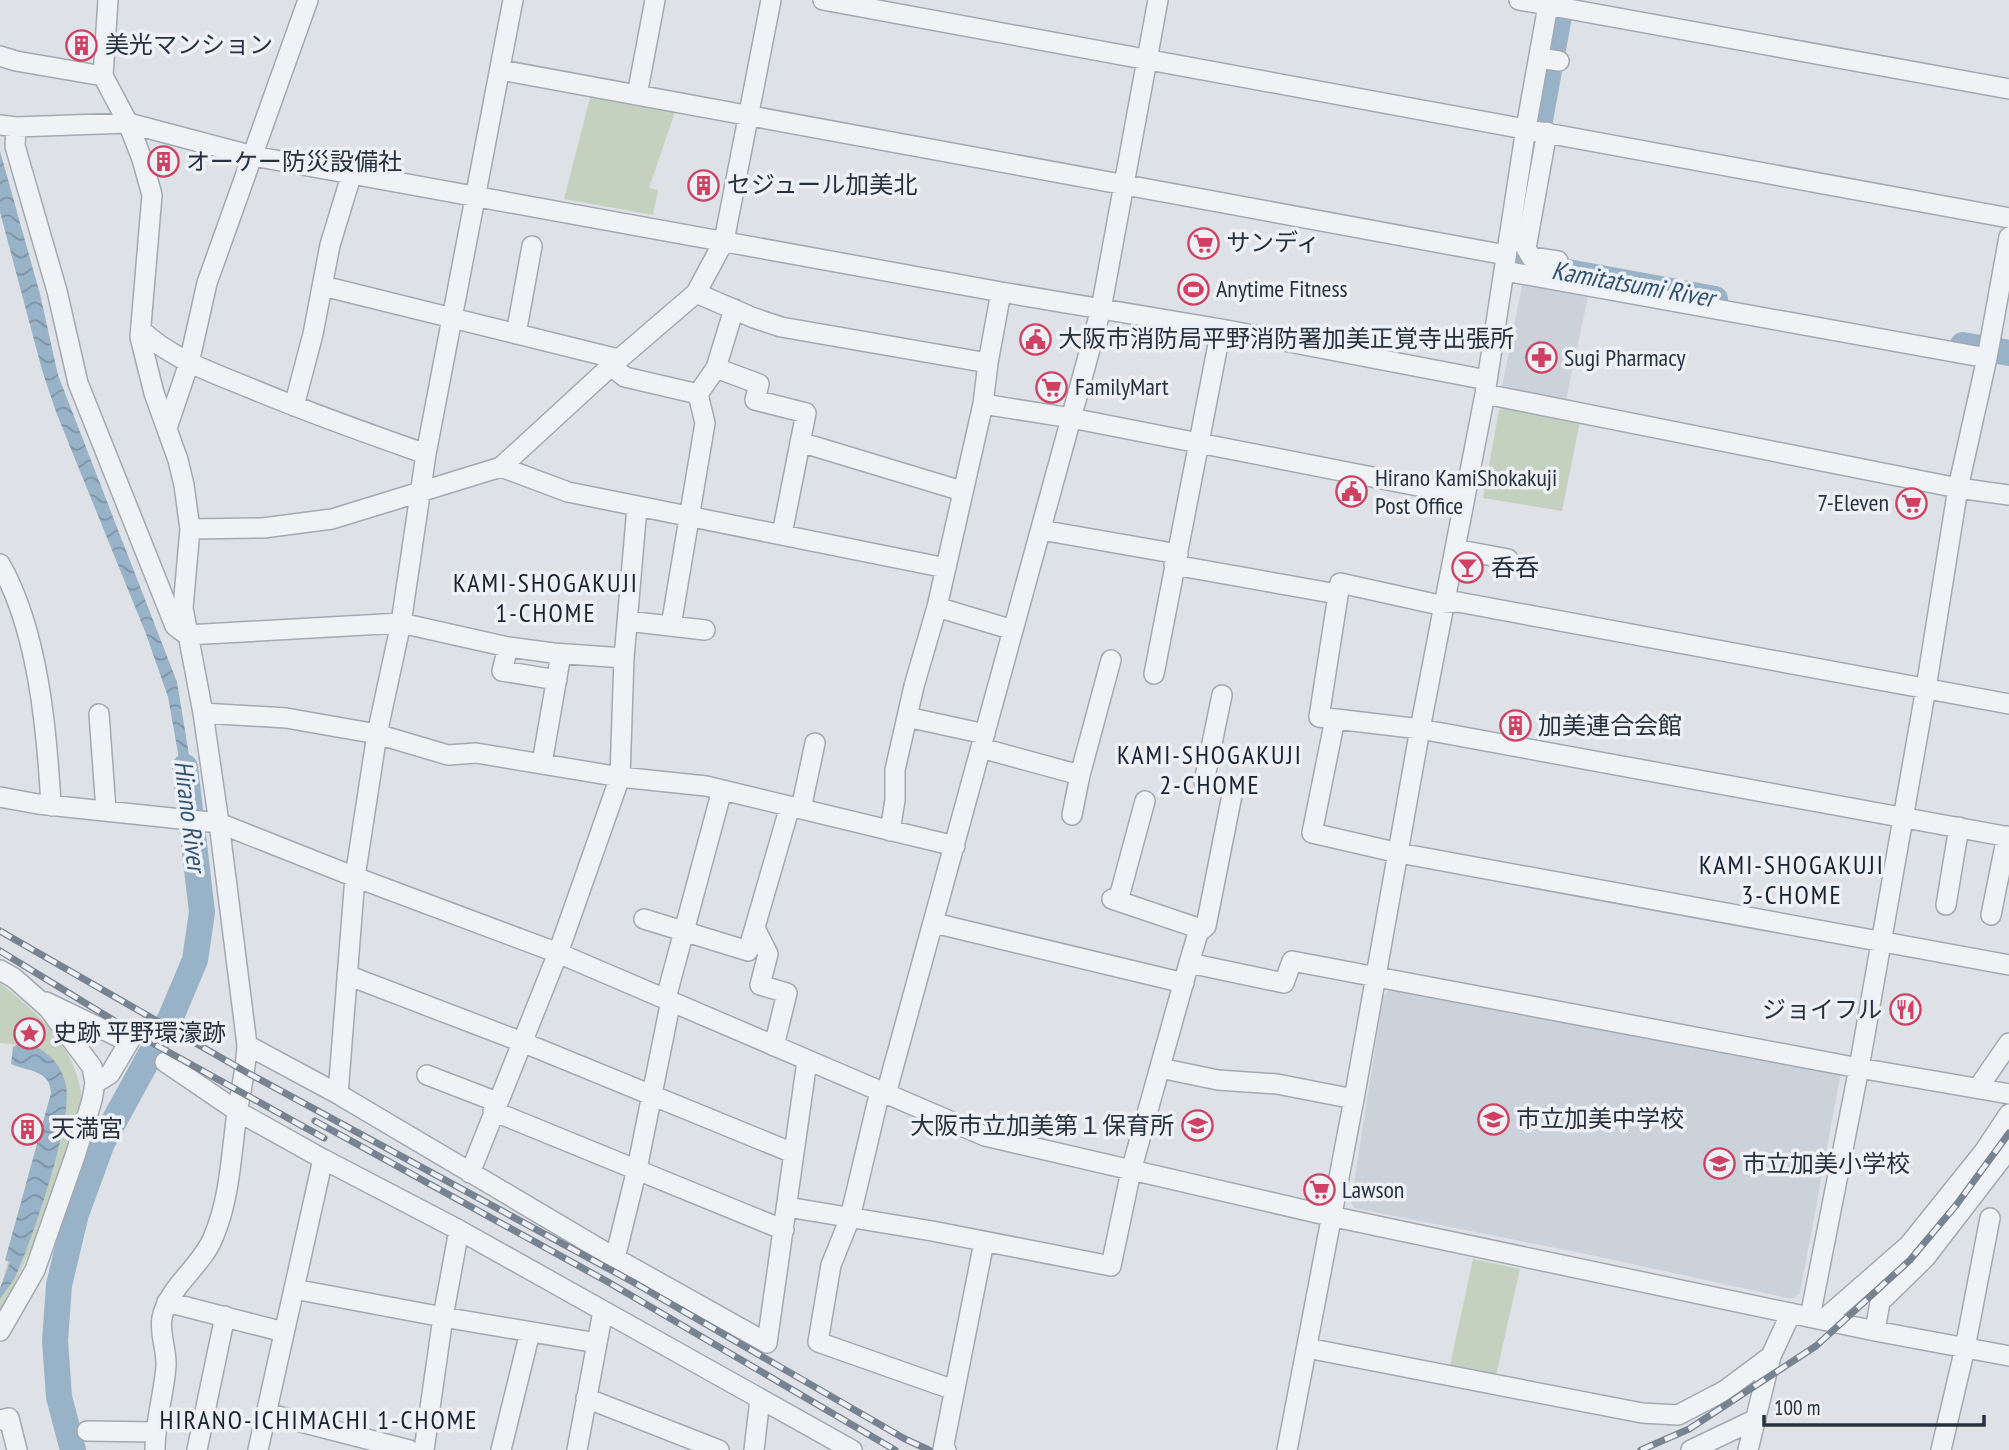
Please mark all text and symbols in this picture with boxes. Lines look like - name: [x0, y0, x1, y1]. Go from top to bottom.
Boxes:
- building icon: 美光マンション: [65, 28, 99, 62]
- place label: 美光マンション: [105, 29, 273, 60]
- building icon: オーケー防災設備社: [146, 145, 180, 179]
- place label: オーケー防災設備社: [186, 146, 402, 177]
- building icon: セジュール加美北: [687, 168, 721, 202]
- place label: セジュール加美北: [727, 169, 917, 200]
- supermarket icon: サンディ: [1186, 226, 1220, 260]
- place label: サンディ: [1226, 227, 1320, 258]
- water label: Kamitatsumi River: [1549, 253, 1721, 315]
- sports icon: Anytime Fitness: [1176, 272, 1210, 306]
- place label: Anytime Fitness: [1216, 273, 1348, 304]
- public building icon: 大阪市消防局平野消防署加美正覚寺出張所: [1018, 322, 1052, 356]
- place label: 大阪市消防局平野消防署加美正覚寺出張所: [1058, 323, 1514, 354]
- pharmacy icon: Sugi Pharmacy: [1524, 341, 1558, 375]
- place label: Sugi Pharmacy: [1564, 342, 1685, 373]
- supermarket icon: FamilyMart: [1035, 370, 1069, 404]
- place label: FamilyMart: [1075, 371, 1169, 402]
- place label: Hirano KamiShokakuji Post Office: [1375, 462, 1557, 521]
- public building icon: Hirano KamiShokakuji Post Office: [1335, 475, 1369, 509]
- supermarket icon: 7-Eleven: [1895, 486, 1929, 520]
- place label: 7-Eleven: [1817, 487, 1889, 518]
- bar icon: 呑呑: [1451, 551, 1485, 585]
- place label: 呑呑: [1491, 552, 1539, 583]
- district label: KAMI-SHOGAKUJI 1-CHOME: [453, 566, 639, 629]
- building icon: 加美連合会館: [1498, 709, 1532, 743]
- place label: 加美連合会館: [1538, 710, 1682, 741]
- district label: KAMI-SHOGAKUJI 2-CHOME: [1117, 738, 1303, 801]
- water label: Hirano River: [167, 759, 214, 877]
- district label: KAMI-SHOGAKUJI 3-CHOME: [1699, 848, 1885, 911]
- restaurant icon: ジョイフル: [1888, 993, 1922, 1027]
- place label: ジョイフル: [1762, 994, 1882, 1025]
- place icon: 史跡 平野環濠跡: [13, 1016, 47, 1050]
- place label: 史跡 平野環濠跡: [53, 1017, 226, 1048]
- school or university icon: 市立加美中学校: [1476, 1102, 1510, 1136]
- place label: 市立加美中学校: [1516, 1103, 1684, 1134]
- school or university icon: 大阪市立加美第１保育所: [1180, 1109, 1214, 1143]
- place label: 大阪市立加美第１保育所: [910, 1110, 1174, 1141]
- building icon: 天満宮: [11, 1112, 45, 1146]
- place label: 天満宮: [51, 1113, 123, 1144]
- school or university icon: 市立加美小学校: [1702, 1147, 1736, 1181]
- place label: 市立加美小学校: [1742, 1148, 1910, 1179]
- supermarket icon: Lawson: [1302, 1173, 1336, 1207]
- place label: Lawson: [1342, 1174, 1404, 1205]
- scale bar: [1764, 1384, 1984, 1428]
- text: 100 m: [1774, 1394, 1820, 1421]
- district label: HIRANO-ICHIMACHI 1-CHOME: [160, 1403, 478, 1436]

